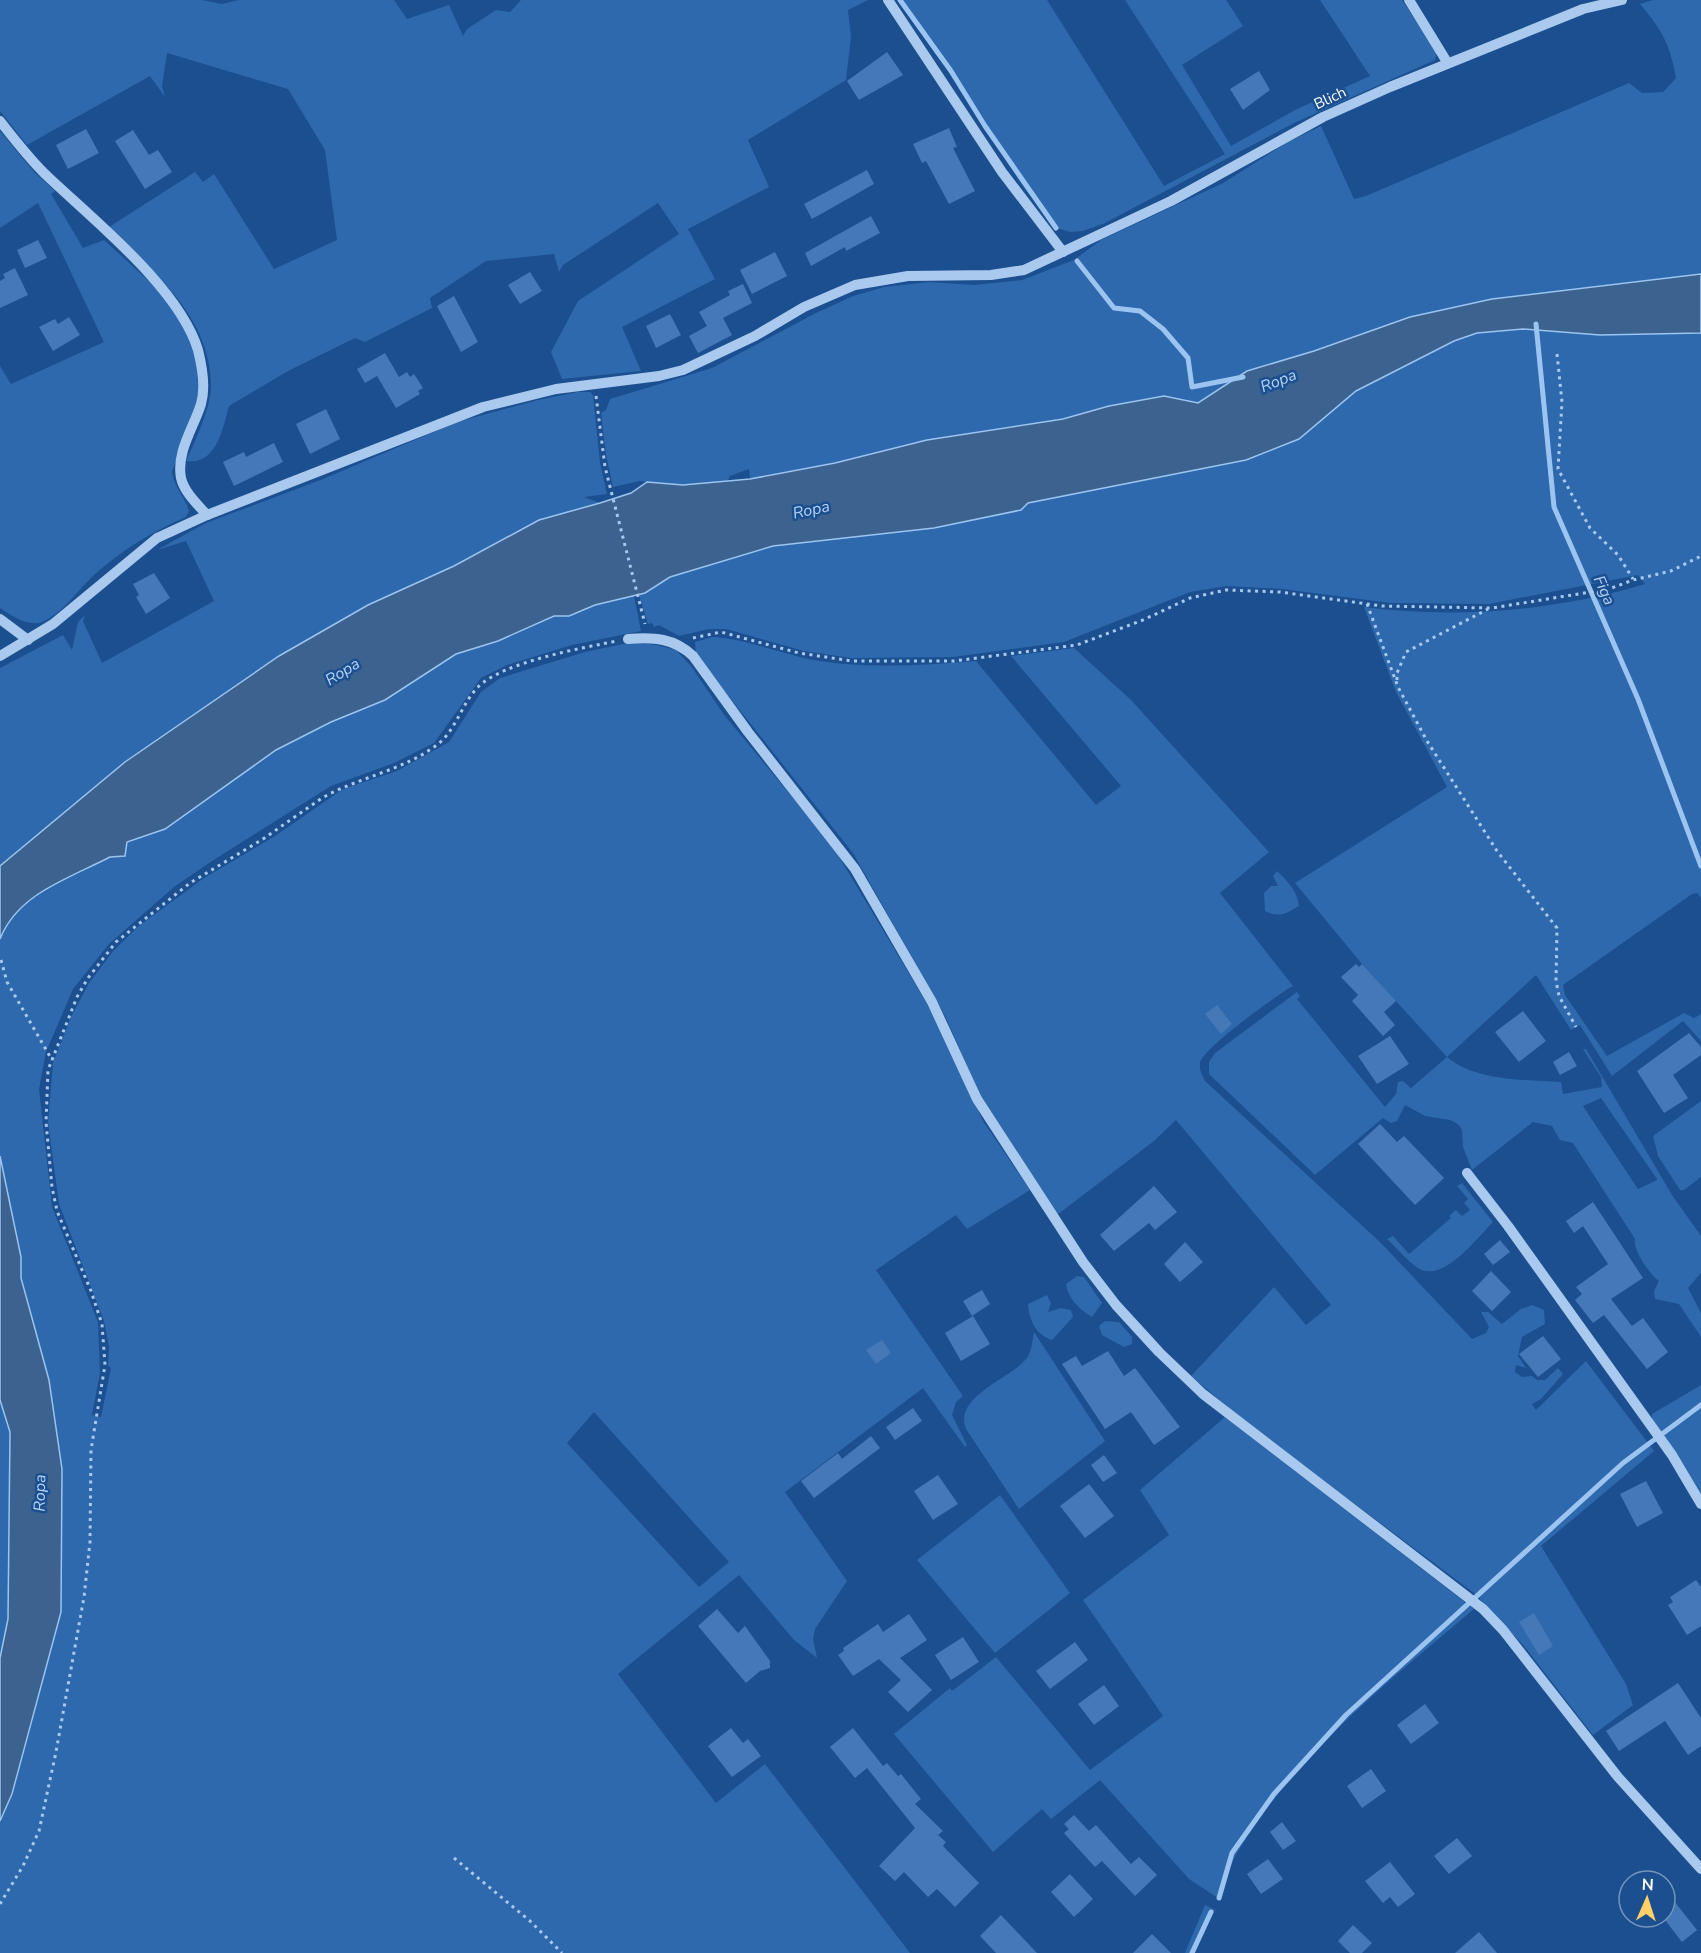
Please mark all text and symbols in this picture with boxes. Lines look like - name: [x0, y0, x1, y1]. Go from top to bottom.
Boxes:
- street label: Blich: [1311, 82, 1349, 114]
- water label: Ropa: [1257, 364, 1300, 398]
- water label: Ropa: [791, 495, 832, 525]
- water label: Figa: [1588, 572, 1620, 609]
- water label: Ropa: [321, 653, 364, 691]
- water label: Ropa: [29, 1474, 51, 1512]
- north arrow: [1617, 1869, 1677, 1929]
- text: N: [1641, 1874, 1654, 1896]

